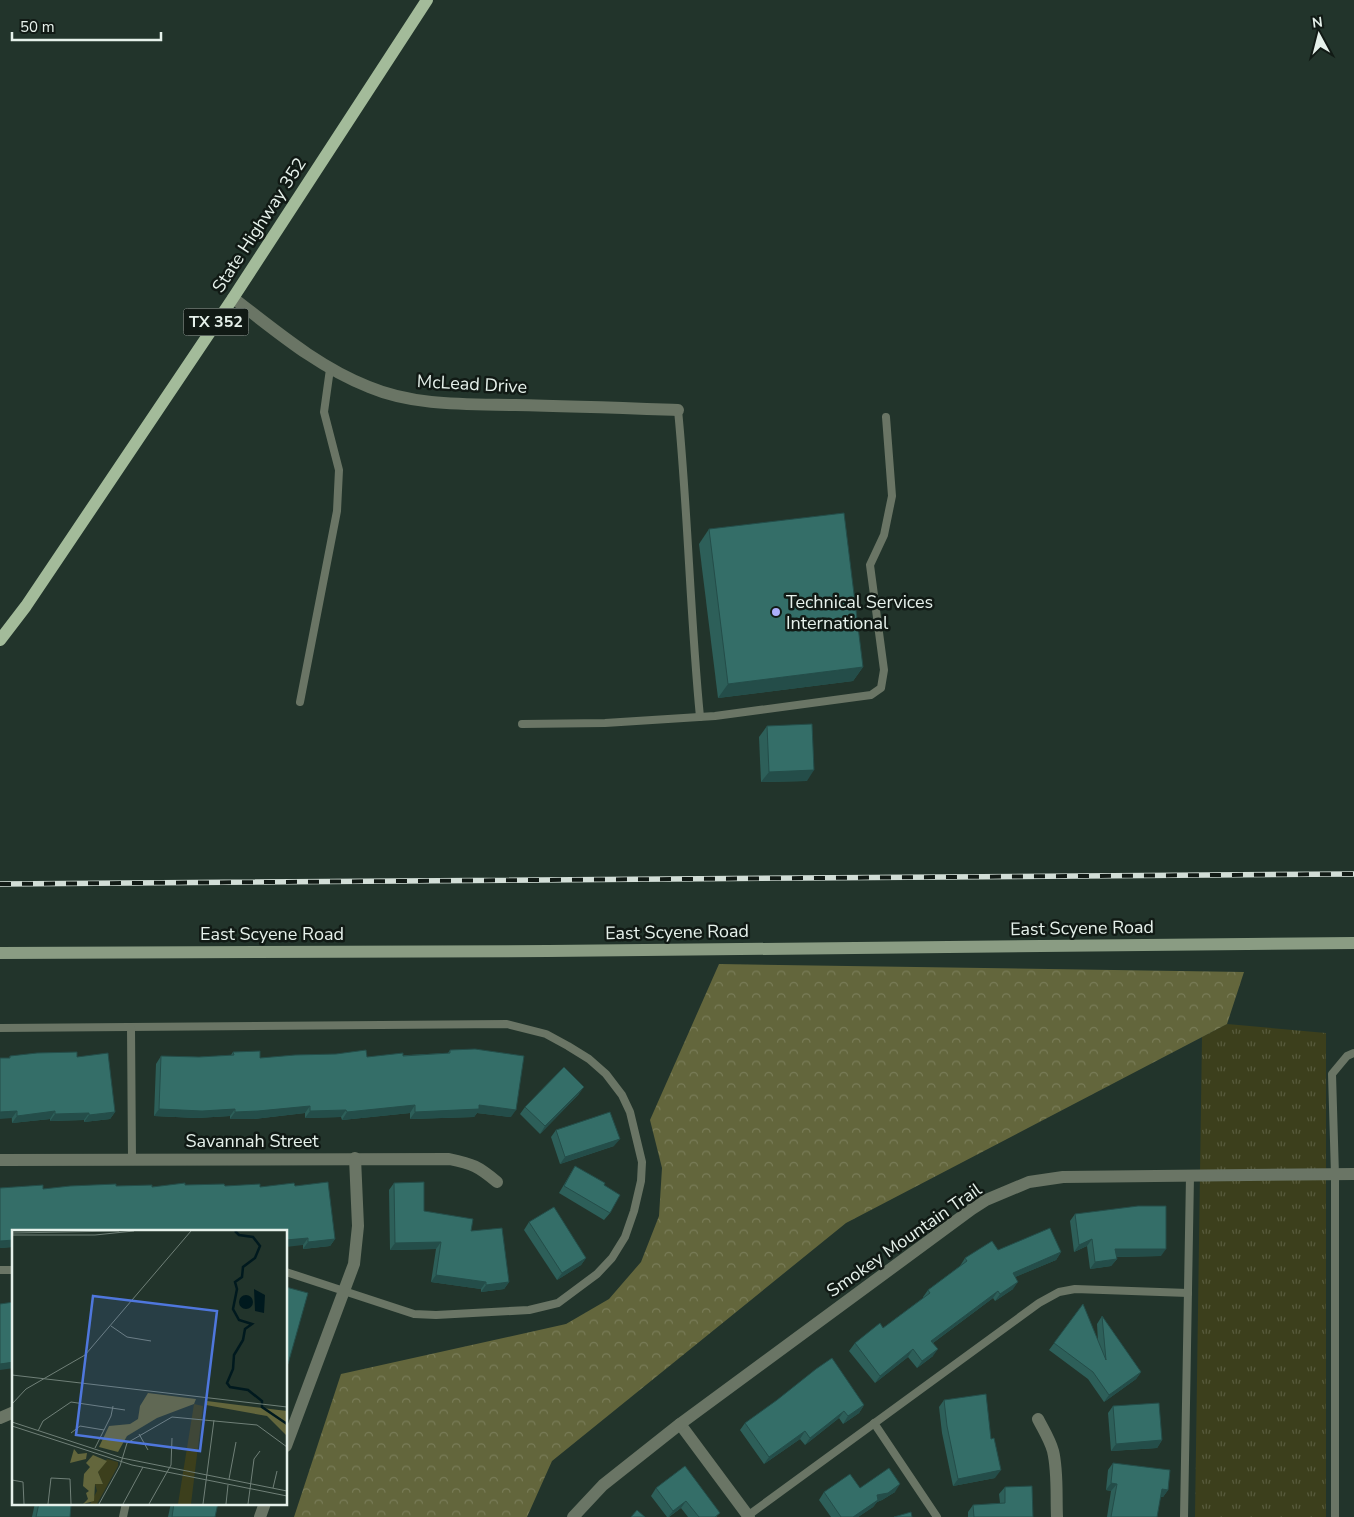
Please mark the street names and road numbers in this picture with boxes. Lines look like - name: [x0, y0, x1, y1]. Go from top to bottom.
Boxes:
- street label: State Highway 352: [206, 153, 312, 297]
- road number: TX 352: [184, 308, 248, 336]
- street label: McLead Drive: [416, 369, 528, 399]
- street label: East Scyene Road: [1010, 915, 1154, 941]
- street label: East Scyene Road: [605, 919, 749, 945]
- street label: East Scyene Road: [200, 922, 344, 946]
- street label: Savannah Street: [185, 1129, 319, 1153]
- street label: Smokey Mountain Trail: [822, 1177, 987, 1303]

